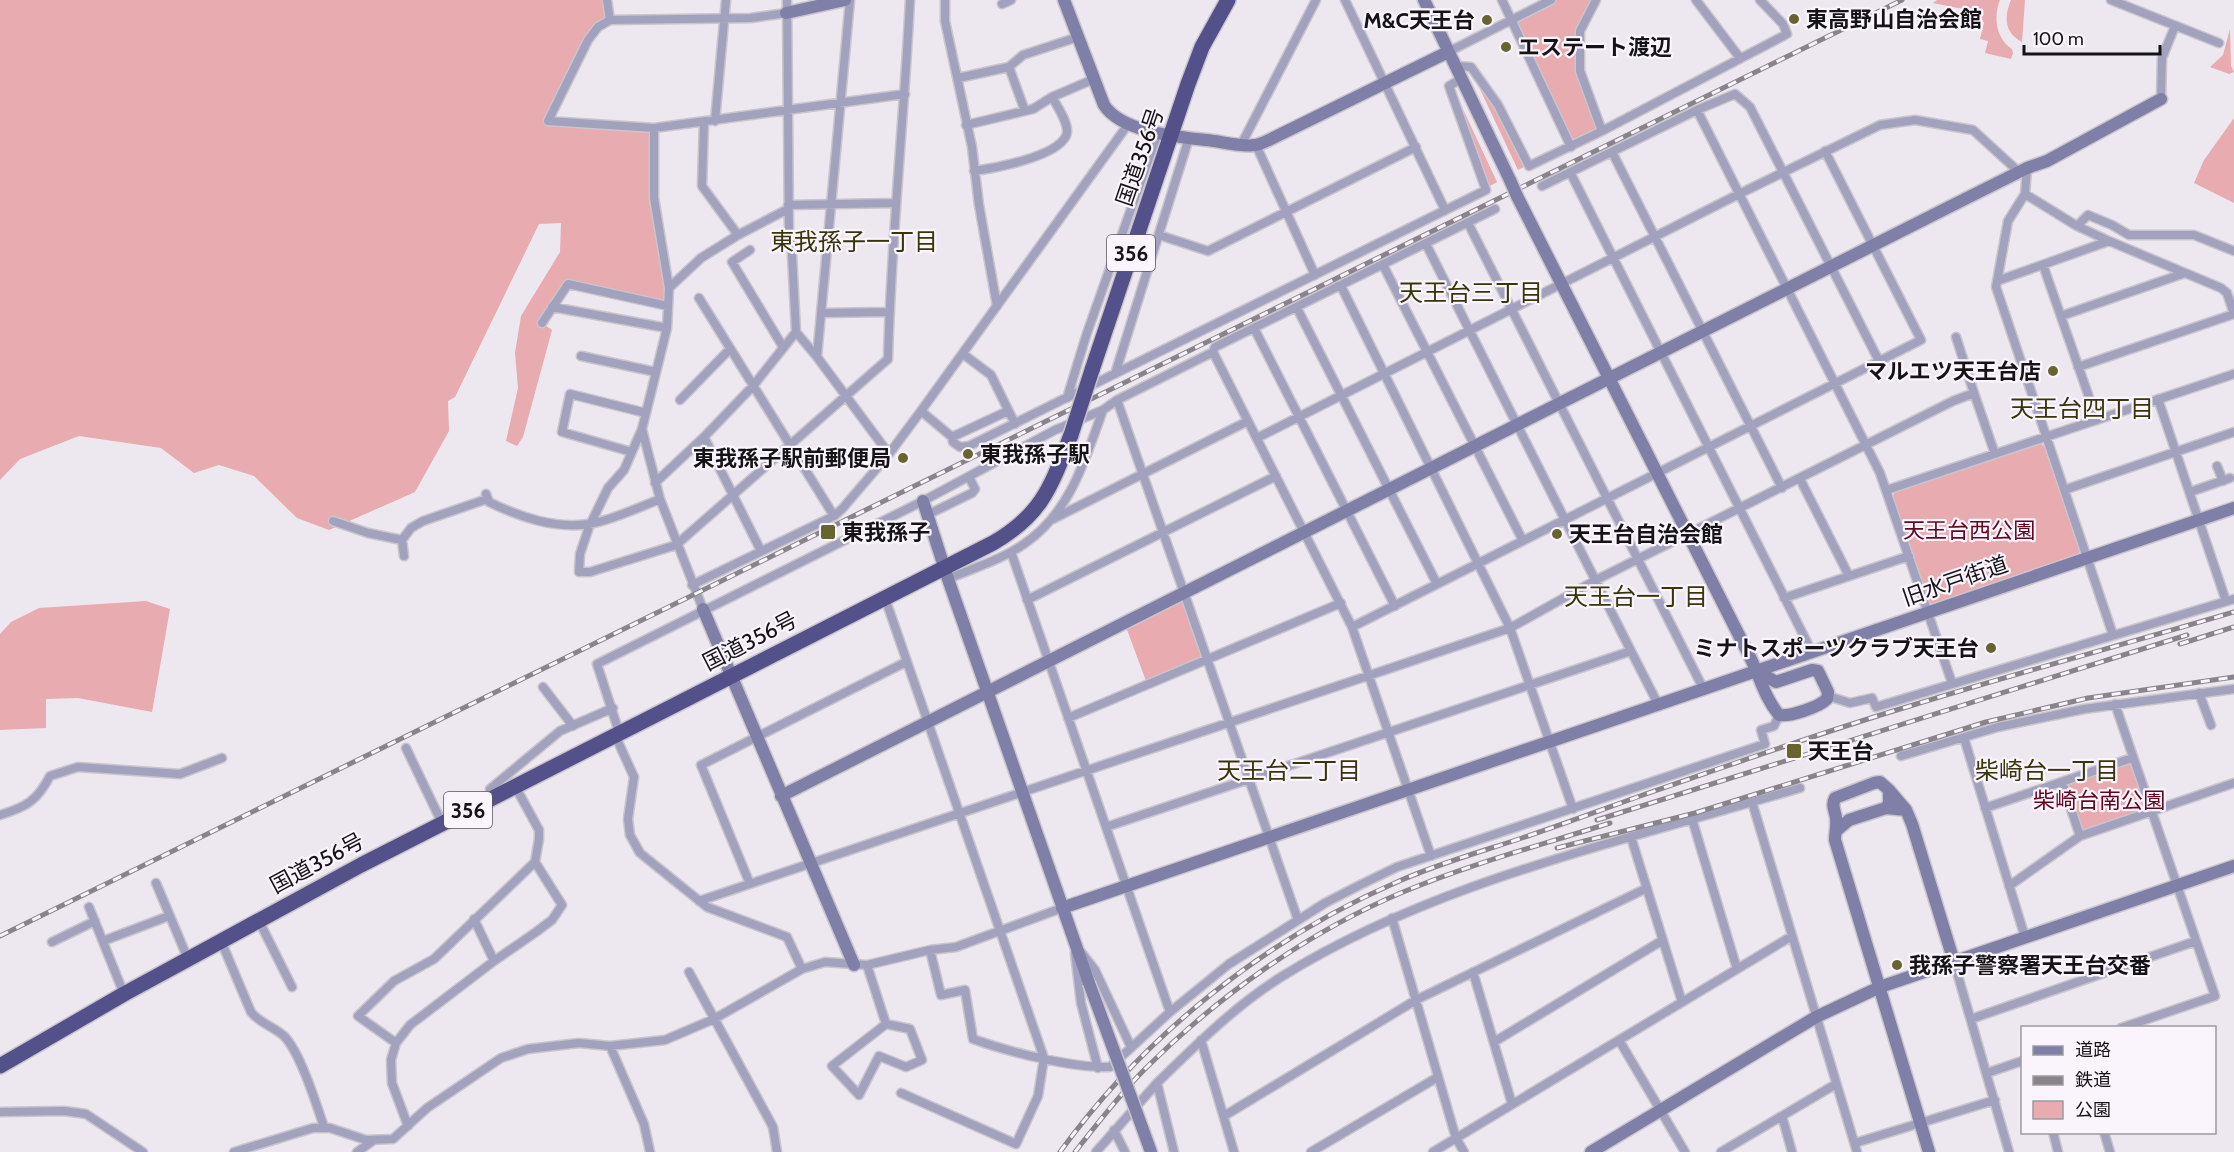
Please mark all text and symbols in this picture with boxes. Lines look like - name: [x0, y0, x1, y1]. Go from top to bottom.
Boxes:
- place label: 東高野山自治会館: [1806, 6, 1982, 33]
- place label: M&C天王台: [1363, 7, 1475, 34]
- marker: 東高野山自治会館: [1787, 12, 1801, 26]
- marker: M&C天王台: [1480, 13, 1494, 27]
- scale bar: [2024, 18, 2160, 56]
- text: 100 m: [2033, 28, 2084, 50]
- place label: エステート渡辺: [1518, 34, 1672, 61]
- marker: エステート渡辺: [1499, 40, 1513, 54]
- street label: 国道356号: [1111, 104, 1169, 210]
- district label: 東我孫子一丁目: [770, 227, 938, 256]
- road number: 356: [1107, 235, 1155, 271]
- district label: 天王台三丁目: [1399, 278, 1543, 307]
- place label: マルエツ天王台店: [1865, 358, 2041, 385]
- marker: マルエツ天王台店: [2046, 364, 2060, 378]
- district label: 天王台四丁目: [2010, 394, 2154, 423]
- place label: 東我孫子駅: [980, 441, 1090, 468]
- place label: 東我孫子駅前郵便局: [693, 445, 891, 472]
- marker: 東我孫子駅: [961, 447, 975, 461]
- marker: 東我孫子駅前郵便局: [896, 451, 910, 465]
- park label: 天王台西公園: [1903, 517, 2035, 544]
- place label: 東我孫子: [842, 519, 930, 546]
- place label: 天王台自治会館: [1569, 521, 1723, 548]
- marker: 東我孫子: [819, 523, 837, 541]
- marker: 天王台自治会館: [1550, 527, 1564, 541]
- street label: 旧水戸街道: [1899, 550, 2011, 612]
- district label: 天王台一丁目: [1564, 582, 1708, 611]
- street label: 国道356号: [698, 606, 802, 676]
- place label: ミナトスポーツクラブ天王台: [1693, 635, 1979, 662]
- marker: ミナトスポーツクラブ天王台: [1984, 641, 1998, 655]
- place label: 天王台: [1808, 738, 1874, 765]
- marker: 天王台: [1785, 742, 1803, 760]
- district label: 天王台二丁目: [1217, 756, 1361, 785]
- district label: 柴崎台一丁目: [1975, 756, 2119, 785]
- park label: 柴崎台南公園: [2033, 787, 2165, 814]
- road number: 356: [444, 792, 492, 828]
- street label: 国道356号: [265, 827, 369, 899]
- place label: 我孫子警察署天王台交番: [1909, 952, 2151, 979]
- marker: 我孫子警察署天王台交番: [1890, 958, 1904, 972]
- legend: [2021, 1026, 2216, 1134]
- text: 道路: [2075, 1039, 2111, 1061]
- text: 鉄道: [2075, 1069, 2111, 1091]
- text: 公園: [2075, 1099, 2111, 1121]

